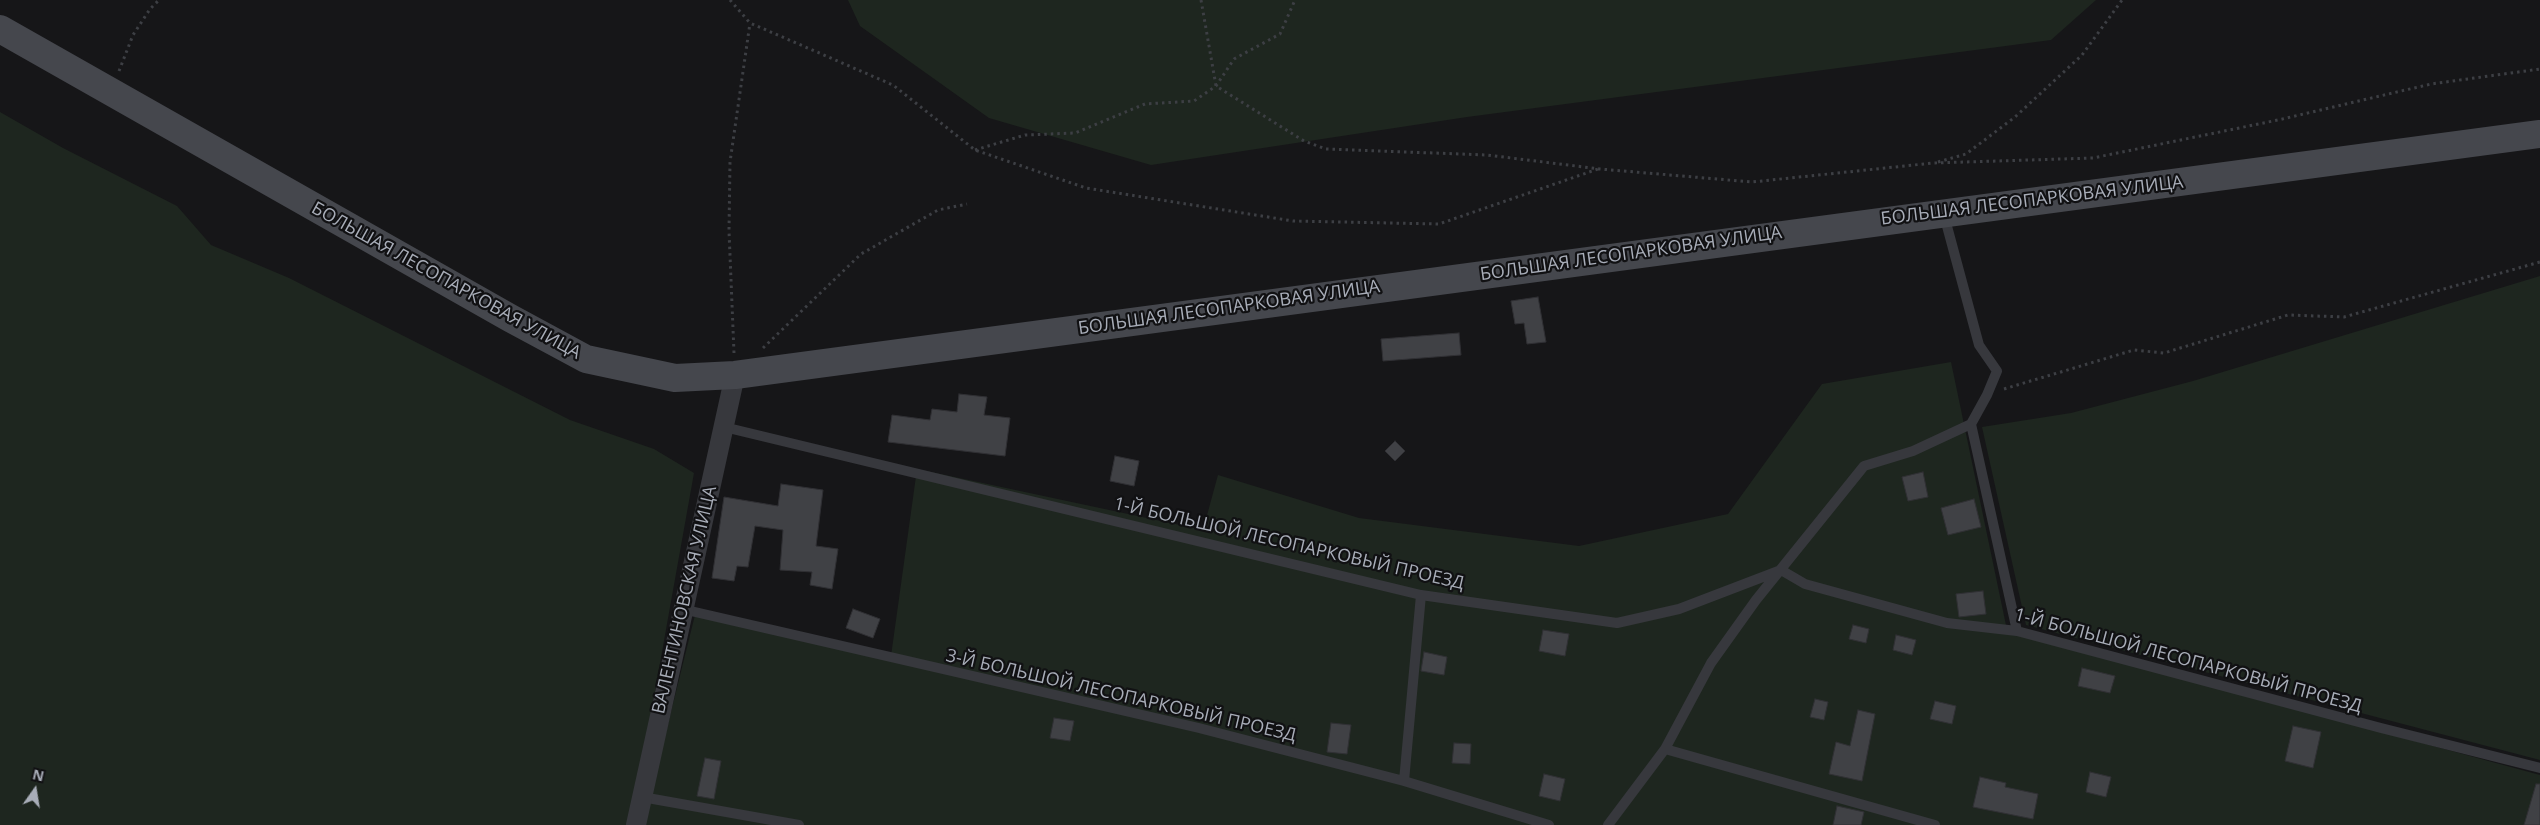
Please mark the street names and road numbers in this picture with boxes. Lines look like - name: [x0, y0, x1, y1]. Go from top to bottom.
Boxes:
- street label: БОЛЬШАЯ ЛЕСОПАРКОВАЯ УЛИЦА: [1880, 172, 2184, 230]
- street label: БОЛЬШАЯ ЛЕСОПАРКОВАЯ УЛИЦА: [308, 198, 584, 364]
- street label: БОЛЬШАЯ ЛЕСОПАРКОВАЯ УЛИЦА: [1479, 222, 1783, 286]
- street label: БОЛЬШАЯ ЛЕСОПАРКОВАЯ УЛИЦА: [1077, 276, 1381, 340]
- street label: ВАЛЕНТИНОВСКАЯ УЛИЦА: [648, 484, 722, 716]
- street label: 1-Й БОЛЬШОЙ ЛЕСОПАРКОВЫЙ ПРОЕЗД: [1112, 493, 1466, 595]
- street label: 1-Й БОЛЬШОЙ ЛЕСОПАРКОВЫЙ ПРОЕЗД: [2012, 604, 2364, 718]
- street label: 3-Й БОЛЬШОЙ ЛЕСОПАРКОВЫЙ ПРОЕЗД: [944, 645, 1298, 747]

